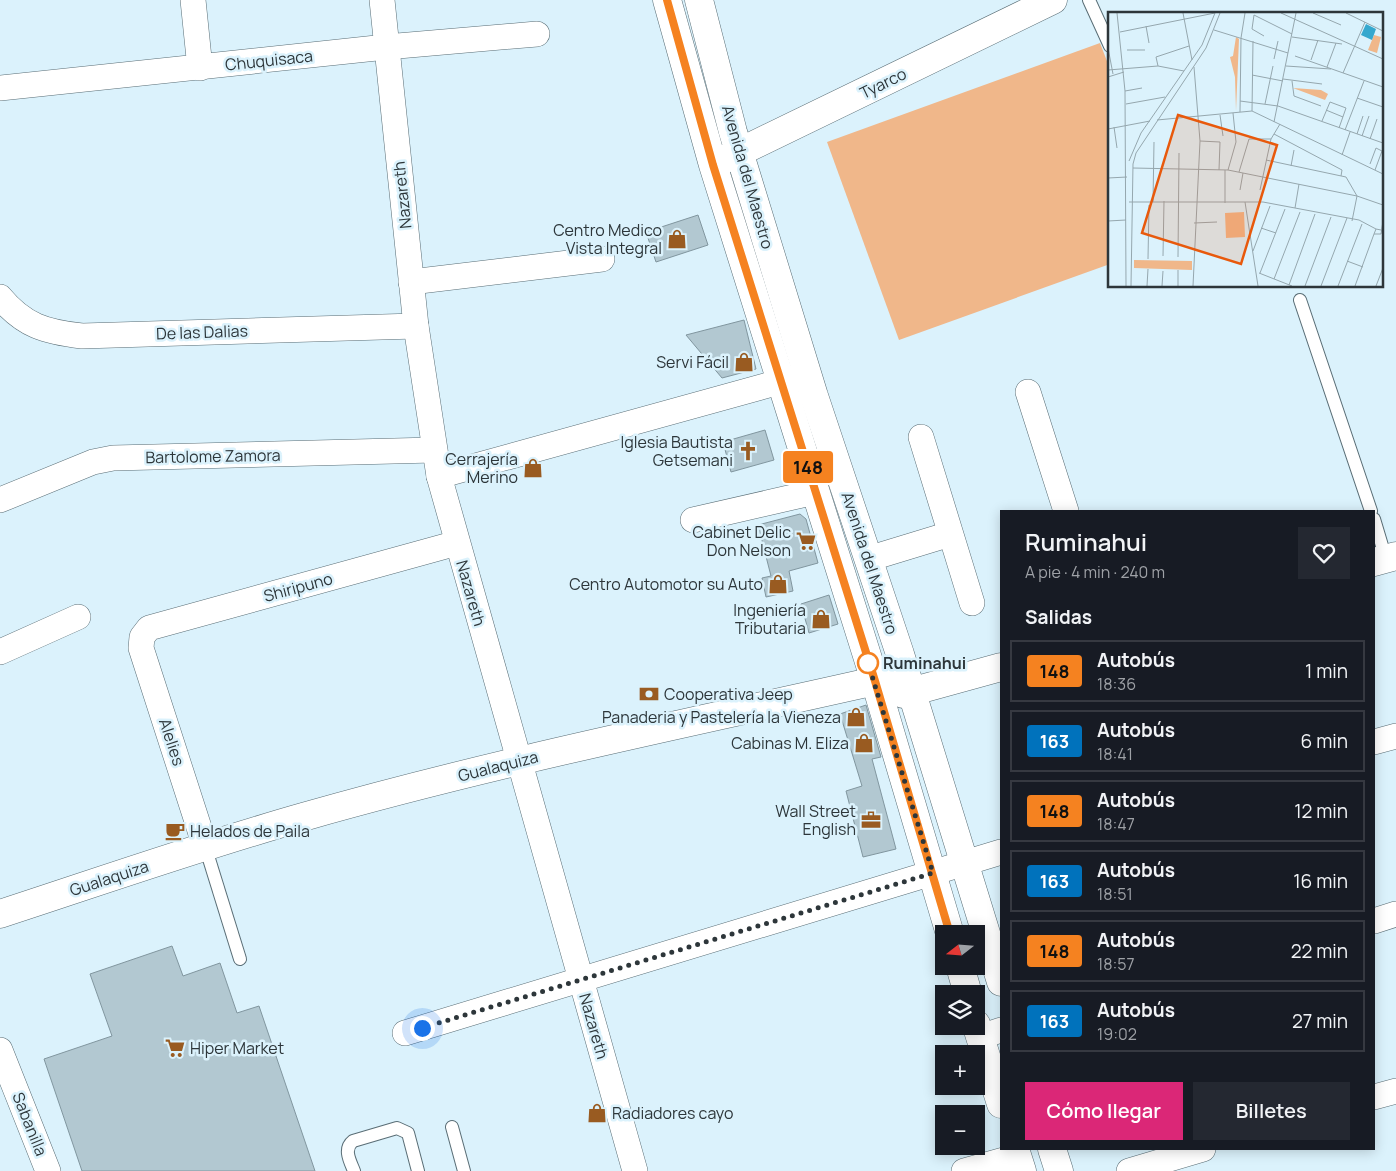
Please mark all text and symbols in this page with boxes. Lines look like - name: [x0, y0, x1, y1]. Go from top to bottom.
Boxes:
- inset map: [1108, 12, 1384, 288]
- street label: Chuquisaca: [224, 44, 314, 76]
- street label: Tyarco: [856, 62, 910, 104]
- street label: Avenida del Maestro: [717, 103, 779, 251]
- street label: Nazareth: [388, 160, 416, 230]
- place label: Centro Medico Vista Integral: [553, 219, 662, 259]
- shop icon: Centro Medico Vista Integral: [666, 228, 688, 250]
- street label: De las Dalias: [156, 319, 248, 345]
- place label: Servi Fácil: [656, 351, 729, 373]
- shop icon: Servi Fácil: [733, 351, 755, 373]
- place label: Iglesia Bautista Getsemani: [620, 431, 733, 471]
- church icon: Iglesia Bautista Getsemani: [737, 440, 759, 462]
- street label: Bartolome Zamora: [145, 444, 281, 468]
- place label: Cerrajería Merino: [445, 448, 518, 488]
- line badge: 148: [779, 451, 837, 483]
- text: 148: [793, 455, 823, 479]
- shop icon: Cerrajería Merino: [522, 457, 544, 479]
- street label: Avenida del Maestro: [837, 489, 903, 637]
- place label: Cabinet Delic Don Nelson: [693, 521, 791, 561]
- text: Ruminahui: [1025, 525, 1147, 558]
- button: heart: [1298, 527, 1350, 579]
- supermarket icon: Cabinet Delic Don Nelson: [795, 530, 817, 552]
- street label: Nazareth: [451, 557, 491, 629]
- text: A pie · 4 min · 240 m: [1025, 561, 1165, 583]
- street label: Shiripuno: [261, 567, 335, 607]
- place label: Centro Automotor su Auto: [569, 573, 763, 595]
- shop icon: Centro Automotor su Auto: [767, 573, 789, 595]
- place label: Ingeniería Tributaria: [733, 599, 806, 639]
- text: Salidas: [1025, 604, 1092, 630]
- shop icon: Ingeniería Tributaria: [810, 608, 832, 630]
- text: Autobús: [1097, 647, 1175, 673]
- marker: Ruminahui: [857, 652, 879, 674]
- place label: Ruminahui: [883, 652, 966, 674]
- text: 1 min: [1305, 658, 1348, 684]
- text: 148: [1040, 659, 1069, 683]
- text: 18:36: [1097, 673, 1136, 695]
- bank icon: Cooperativa Jeep: [638, 683, 660, 705]
- place label: Cooperativa Jeep: [664, 683, 793, 705]
- place label: Panaderia y Pastelería la Vieneza: [602, 706, 841, 728]
- shop icon: Panaderia y Pastelería la Vieneza: [845, 706, 867, 728]
- street label: Alelies: [154, 716, 190, 768]
- text: Autobús: [1097, 717, 1175, 743]
- text: 6 min: [1301, 728, 1348, 754]
- text: 163: [1040, 729, 1069, 753]
- place label: Cabinas M. Eliza: [731, 732, 849, 754]
- shop icon: Cabinas M. Eliza: [853, 732, 875, 754]
- text: 18:41: [1097, 743, 1133, 765]
- street label: Gualaquiza: [456, 745, 540, 787]
- text: Autobús: [1097, 787, 1175, 813]
- text: 12 min: [1294, 798, 1348, 824]
- text: 148: [1040, 799, 1069, 823]
- place label: Wall Street English: [775, 800, 856, 840]
- office icon: Wall Street English: [860, 809, 882, 831]
- text: 18:47: [1097, 813, 1135, 835]
- cafe icon: Helados de Paila: [164, 820, 186, 842]
- place label: Helados de Paila: [190, 820, 310, 842]
- street label: Gualaquiza: [67, 855, 151, 901]
- text: Autobús: [1097, 857, 1175, 883]
- text: 16 min: [1293, 868, 1348, 894]
- text: 163: [1040, 869, 1069, 893]
- text: 18:51: [1097, 883, 1133, 905]
- north arrow: [935, 925, 985, 975]
- map controls: [935, 925, 985, 1155]
- text: Autobús: [1097, 927, 1175, 953]
- text: 22 min: [1291, 938, 1348, 964]
- text: 148: [1040, 939, 1069, 963]
- text: 18:57: [1097, 953, 1135, 975]
- button: layers: [935, 985, 985, 1035]
- street label: Nazareth: [574, 990, 614, 1062]
- text: Autobús: [1097, 997, 1175, 1023]
- text: 27 min: [1292, 1008, 1348, 1034]
- text: 163: [1040, 1009, 1069, 1033]
- your location: [410, 1016, 435, 1041]
- text: 19:02: [1097, 1023, 1137, 1045]
- supermarket icon: Hiper Market: [164, 1037, 186, 1059]
- place label: Hiper Market: [190, 1037, 284, 1059]
- button: +: [935, 1045, 985, 1095]
- button: Cómo llegar: [1025, 1082, 1183, 1140]
- button: Billetes: [1193, 1082, 1350, 1140]
- street label: Sabanilla: [7, 1089, 53, 1159]
- shop icon: Radiadores cayo: [586, 1102, 608, 1124]
- place label: Radiadores cayo: [612, 1102, 733, 1124]
- button: −: [935, 1105, 985, 1155]

